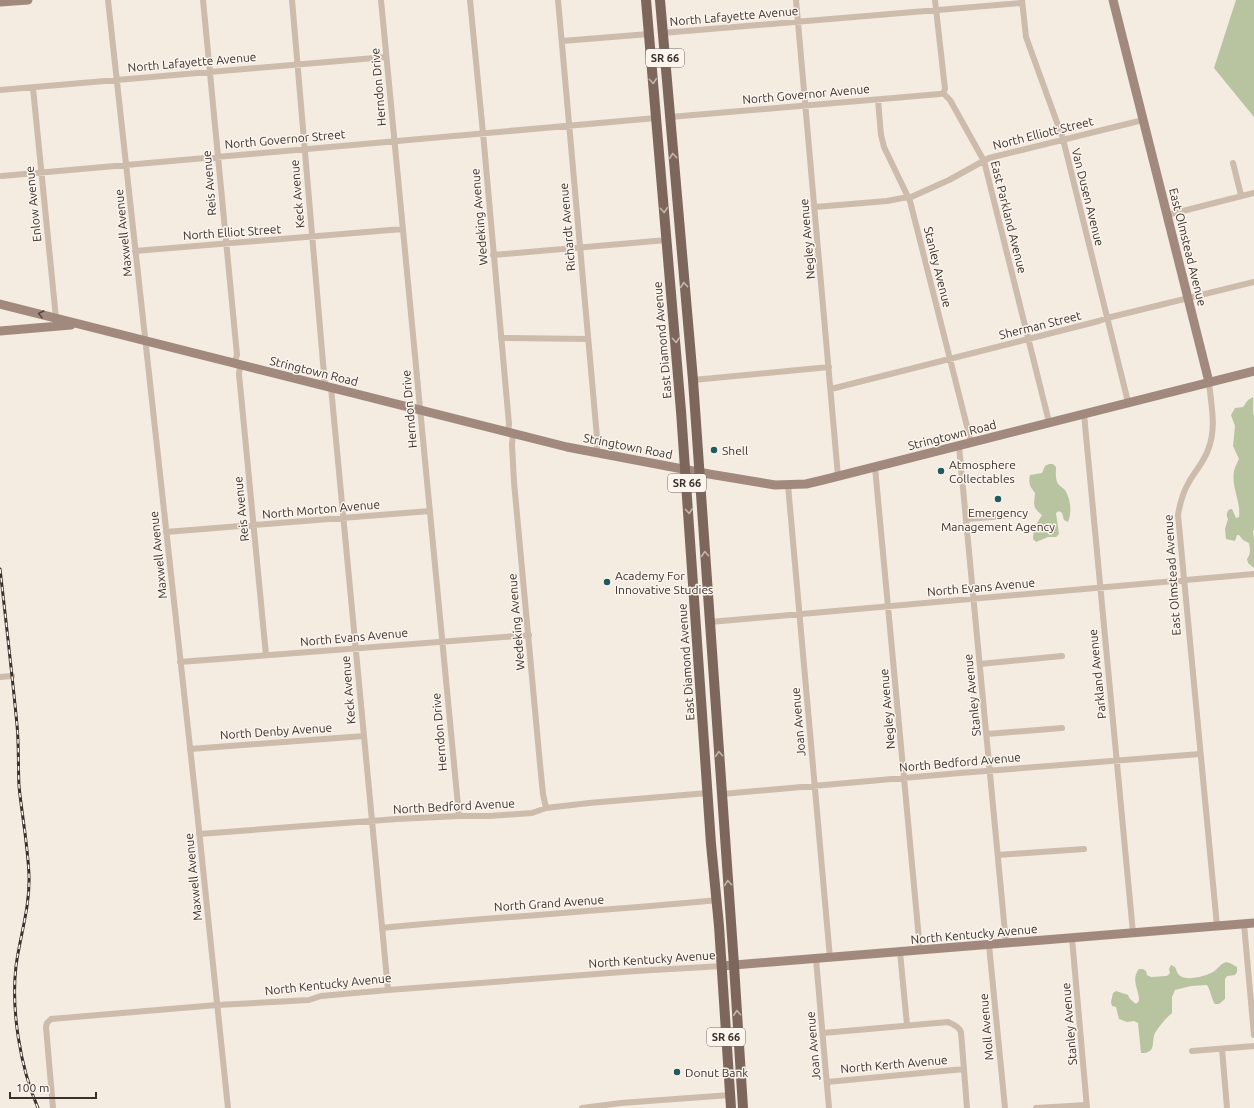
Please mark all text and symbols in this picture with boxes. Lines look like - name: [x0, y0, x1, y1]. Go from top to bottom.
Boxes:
- street label: North Lafayette Avenue: [669, 4, 799, 28]
- street label: Herndon Drive: [368, 47, 388, 127]
- road number: SR 66: [646, 49, 684, 67]
- street label: North Lafayette Avenue: [127, 50, 257, 74]
- one-way arrow: [648, 78, 657, 84]
- street label: North Governor Avenue: [742, 82, 870, 106]
- street label: North Elliott Street: [991, 114, 1095, 152]
- street label: North Governor Street: [224, 127, 346, 151]
- street label: Van Dusen Avenue: [1070, 147, 1106, 247]
- street label: Reis Avenue: [200, 150, 218, 216]
- one-way arrow: [669, 153, 678, 159]
- street label: Keck Avenue: [288, 159, 306, 229]
- street label: East Parkland Avenue: [989, 159, 1029, 275]
- street label: Enlow Avenue: [23, 165, 43, 243]
- street label: Wedeking Avenue: [468, 168, 490, 266]
- street label: Richardt Avenue: [557, 182, 577, 272]
- street label: East Olmstead Avenue: [1167, 187, 1209, 307]
- street label: Maxwell Avenue: [112, 189, 134, 277]
- street label: Negley Avenue: [797, 198, 817, 280]
- one-way arrow: [660, 207, 669, 213]
- street label: North Elliot Street: [182, 222, 282, 242]
- street label: Stanley Avenue: [922, 225, 954, 309]
- street label: East Diamond Avenue: [650, 281, 674, 399]
- one-way arrow: [680, 282, 689, 288]
- street label: Sherman Street: [998, 308, 1083, 341]
- one-way arrow: [38, 310, 45, 319]
- one-way arrow: [671, 337, 680, 343]
- street label: Stringtown Road: [269, 354, 359, 388]
- street label: Herndon Drive: [399, 369, 419, 449]
- street label: Stringtown Road: [907, 418, 997, 452]
- street label: Stringtown Road: [582, 431, 674, 461]
- place label: Shell: [722, 444, 748, 457]
- marker: Shell: [709, 445, 719, 455]
- place label: Atmosphere Collectables: [949, 458, 1016, 485]
- marker: Atmosphere Collectables: [936, 466, 946, 476]
- road number: SR 66: [668, 474, 706, 492]
- street label: Reis Avenue: [231, 476, 251, 542]
- marker: Emergency Management Agency: [993, 494, 1003, 504]
- street label: North Morton Avenue: [262, 497, 380, 521]
- place label: Emergency Management Agency: [941, 506, 1055, 533]
- one-way arrow: [684, 508, 693, 514]
- street label: Maxwell Avenue: [147, 511, 169, 599]
- street label: East Olmstead Avenue: [1161, 514, 1183, 636]
- one-way arrow: [701, 551, 710, 557]
- place label: Academy For Innovative Studies: [615, 569, 713, 596]
- street label: Wedeking Avenue: [505, 573, 527, 671]
- street label: North Evans Avenue: [926, 576, 1036, 598]
- marker: Academy For Innovative Studies: [602, 577, 612, 587]
- street label: East Diamond Avenue: [675, 603, 697, 721]
- street label: North Evans Avenue: [299, 626, 409, 648]
- street label: Parkland Avenue: [1086, 628, 1108, 720]
- street label: Stanley Avenue: [961, 653, 983, 737]
- street label: Keck Avenue: [339, 655, 357, 725]
- street label: Negley Avenue: [877, 668, 897, 750]
- street label: Joan Avenue: [789, 687, 807, 757]
- street label: Herndon Drive: [429, 692, 449, 772]
- street label: North Denby Avenue: [220, 721, 332, 741]
- street label: North Bedford Avenue: [899, 750, 1021, 774]
- one-way arrow: [714, 751, 723, 757]
- street label: North Bedford Avenue: [393, 796, 515, 816]
- street label: Maxwell Avenue: [182, 833, 204, 921]
- one-way arrow: [724, 880, 733, 887]
- street label: North Grand Avenue: [494, 893, 604, 913]
- street label: North Kentucky Avenue: [910, 922, 1038, 946]
- street label: North Kentucky Avenue: [588, 948, 716, 970]
- street label: North Kentucky Avenue: [264, 971, 392, 997]
- street label: Stanley Avenue: [1059, 982, 1079, 1066]
- street label: Moll Avenue: [977, 993, 995, 1061]
- one-way arrow: [733, 1010, 742, 1016]
- street label: Joan Avenue: [804, 1011, 822, 1081]
- road number: SR 66: [707, 1028, 745, 1046]
- street label: North Kerth Avenue: [840, 1053, 948, 1075]
- place label: Donut Bank: [685, 1066, 748, 1079]
- marker: Donut Bank: [672, 1067, 682, 1077]
- scale bar: [10, 1074, 96, 1100]
- text: 100 m: [16, 1081, 49, 1094]

